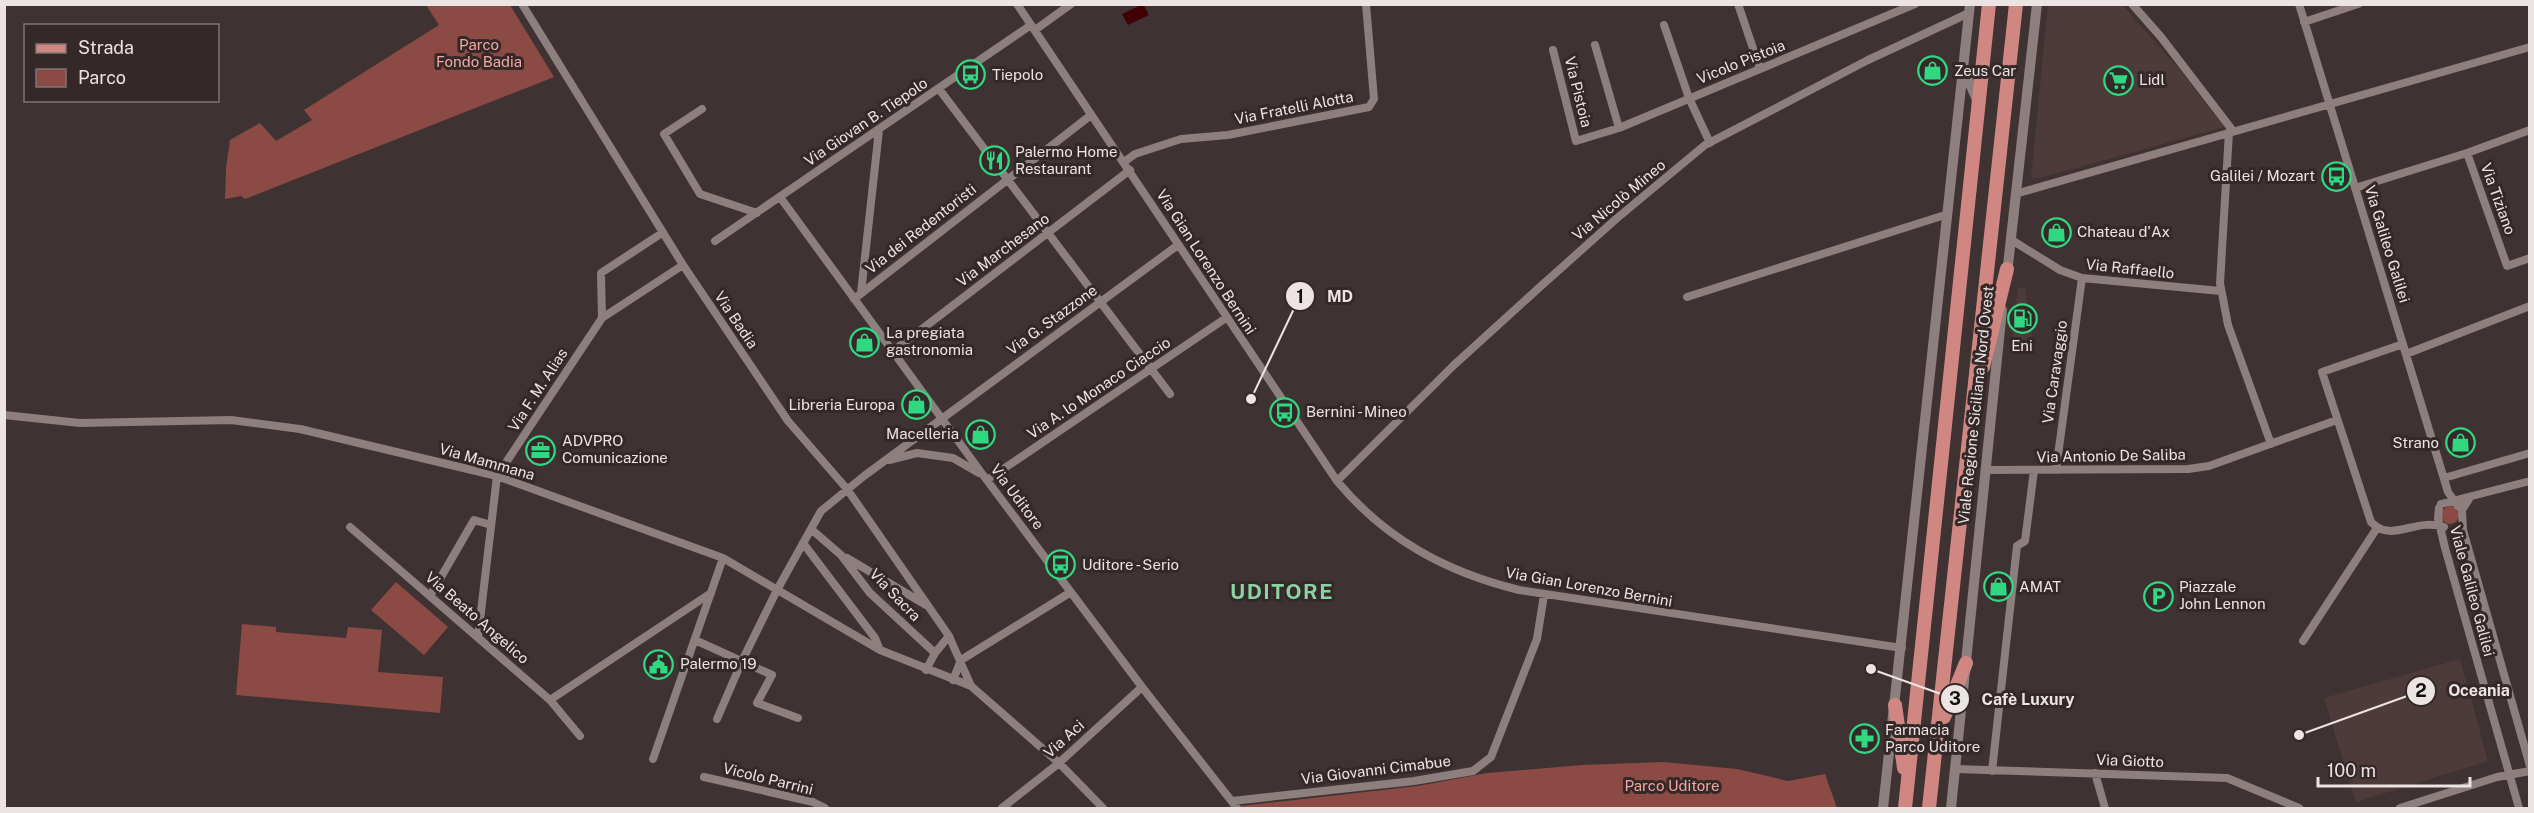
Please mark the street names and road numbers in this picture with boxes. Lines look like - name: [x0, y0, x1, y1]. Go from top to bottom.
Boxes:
- street label: Vicolo Pistoia: [1694, 36, 1787, 87]
- street label: Via Pistoia: [1561, 55, 1596, 129]
- street label: Via Giovan B. Tiepolo: [801, 74, 931, 169]
- street label: Via Fratelli Alotta: [1233, 88, 1355, 127]
- street label: Via Nicolò Mineo: [1569, 156, 1669, 244]
- street label: Via Tiziano: [2478, 161, 2519, 237]
- street label: Via dei Redentoristi: [862, 180, 979, 277]
- street label: Via Galileo Galilei: [2362, 183, 2413, 305]
- street label: Via Gian Lorenzo Bernini: [1153, 186, 1260, 337]
- street label: Via Marchesano: [953, 209, 1052, 290]
- street label: Via Raffaello: [2085, 255, 2175, 282]
- street label: Via G. Stazzone: [1003, 281, 1100, 358]
- street label: Viale Regione Siciliana Nord Ovest: [1955, 285, 1997, 525]
- street label: Via Badia: [711, 288, 762, 351]
- street label: Via Caravaggio: [2039, 319, 2070, 425]
- street label: Via A. lo Monaco Ciaccio: [1024, 333, 1174, 442]
- street label: Via F. M. Alias: [504, 345, 571, 434]
- street label: Via Mammana: [437, 440, 537, 483]
- street label: Via Antonio De Saliba: [2036, 446, 2186, 465]
- street label: Via Uditore: [987, 461, 1047, 533]
- street label: Viale Galileo Galilei: [2447, 524, 2498, 658]
- street label: Via Gian Lorenzo Bernini: [1504, 563, 1674, 610]
- street label: Via Sacra: [866, 565, 924, 624]
- street label: Via Beato Angelico: [422, 568, 533, 667]
- street label: Via Aci: [1040, 716, 1087, 761]
- street label: Via Giotto: [2096, 751, 2164, 770]
- street label: Via Giovanni Cimabue: [1300, 752, 1452, 787]
- street label: Vicolo Parrini: [721, 759, 815, 798]

